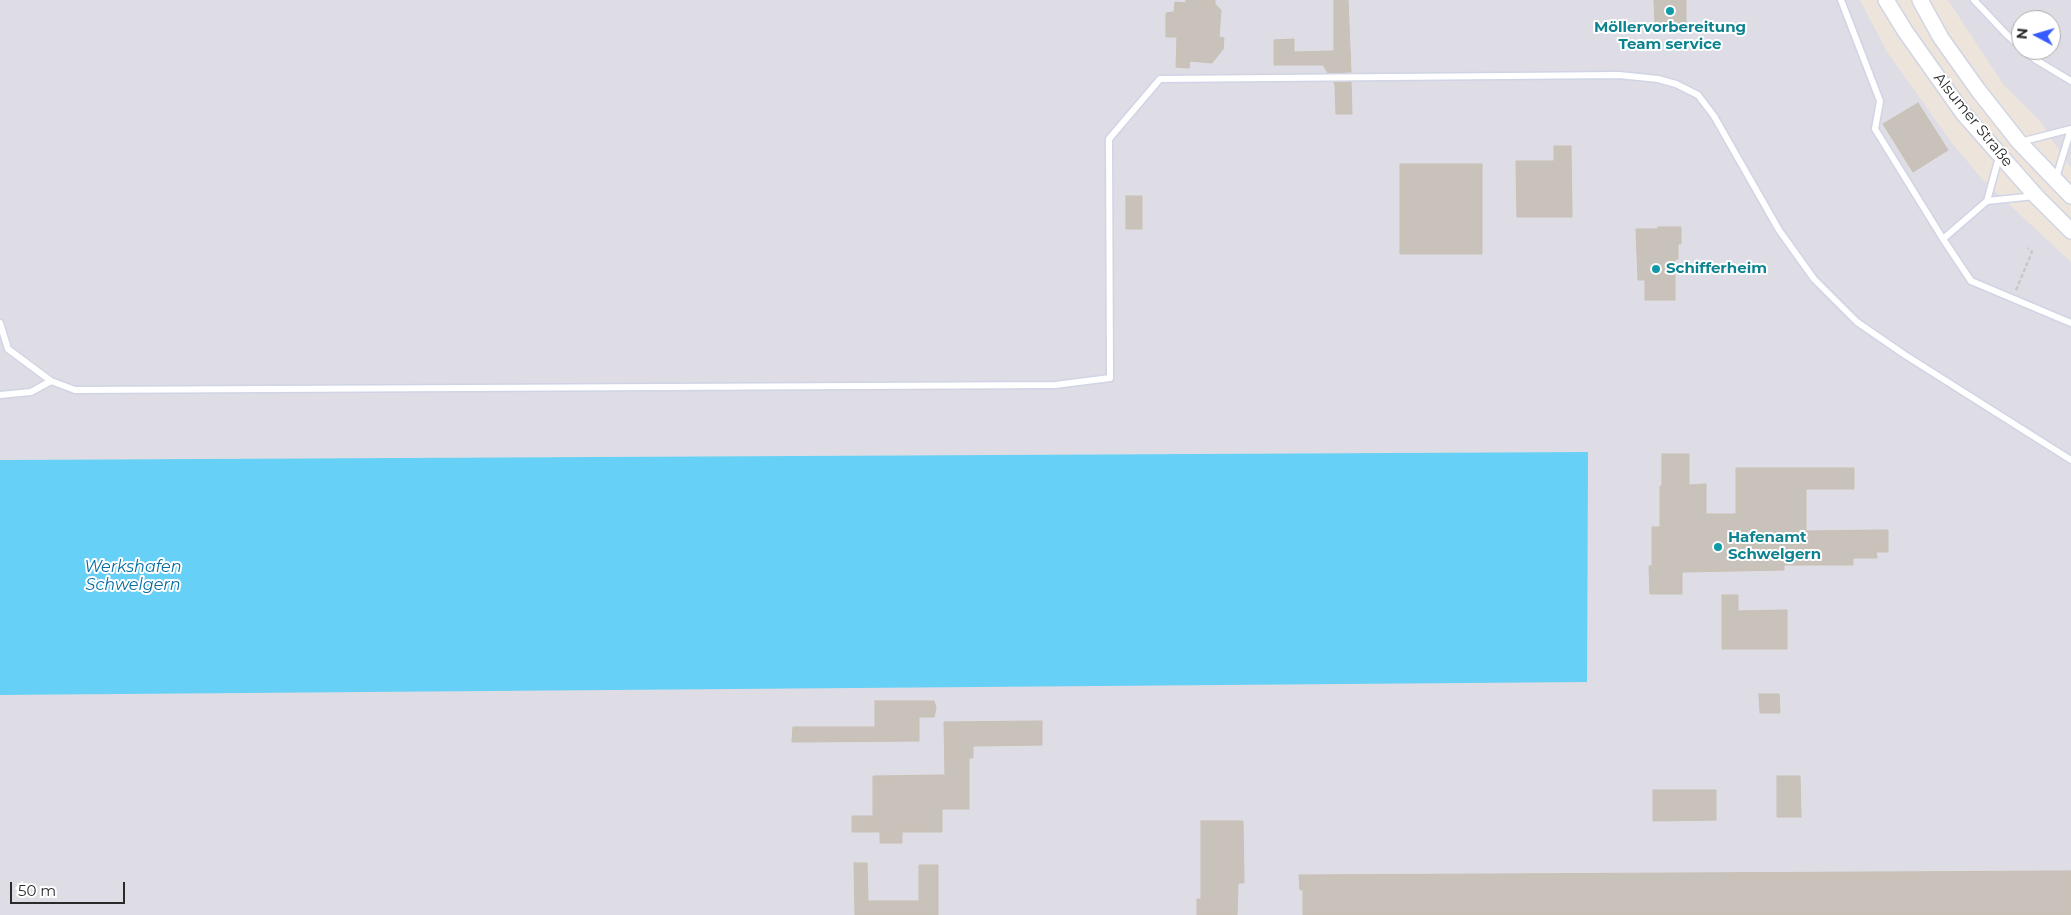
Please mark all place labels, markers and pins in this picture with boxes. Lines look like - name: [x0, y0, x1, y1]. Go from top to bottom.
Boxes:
- marker: Möllervorbereitung Team service: [1664, 5, 1676, 17]
- place label: Möllervorbereitung Team service: [1594, 19, 1746, 54]
- place label: Schifferheim: [1666, 260, 1767, 278]
- marker: Schifferheim: [1650, 263, 1662, 275]
- place label: Hafenamt Schwelgern: [1728, 529, 1821, 564]
- marker: Hafenamt Schwelgern: [1712, 541, 1724, 553]

